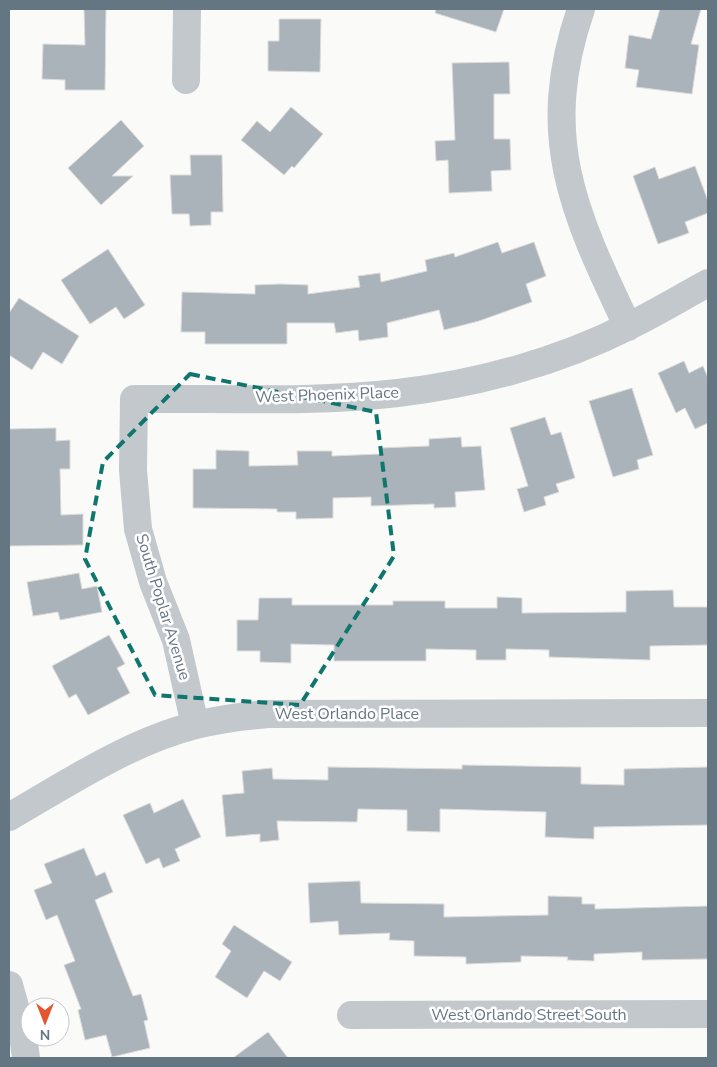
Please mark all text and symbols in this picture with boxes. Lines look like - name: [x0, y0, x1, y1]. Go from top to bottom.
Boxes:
- street label: West Phoenix Place: [255, 382, 399, 408]
- street label: South Poplar Avenue: [130, 531, 196, 683]
- street label: West Orlando Place: [275, 703, 419, 725]
- north arrow: [20, 997, 70, 1047]
- street label: West Orlando Street South: [431, 1004, 627, 1026]
- text: N: [40, 1025, 50, 1044]

